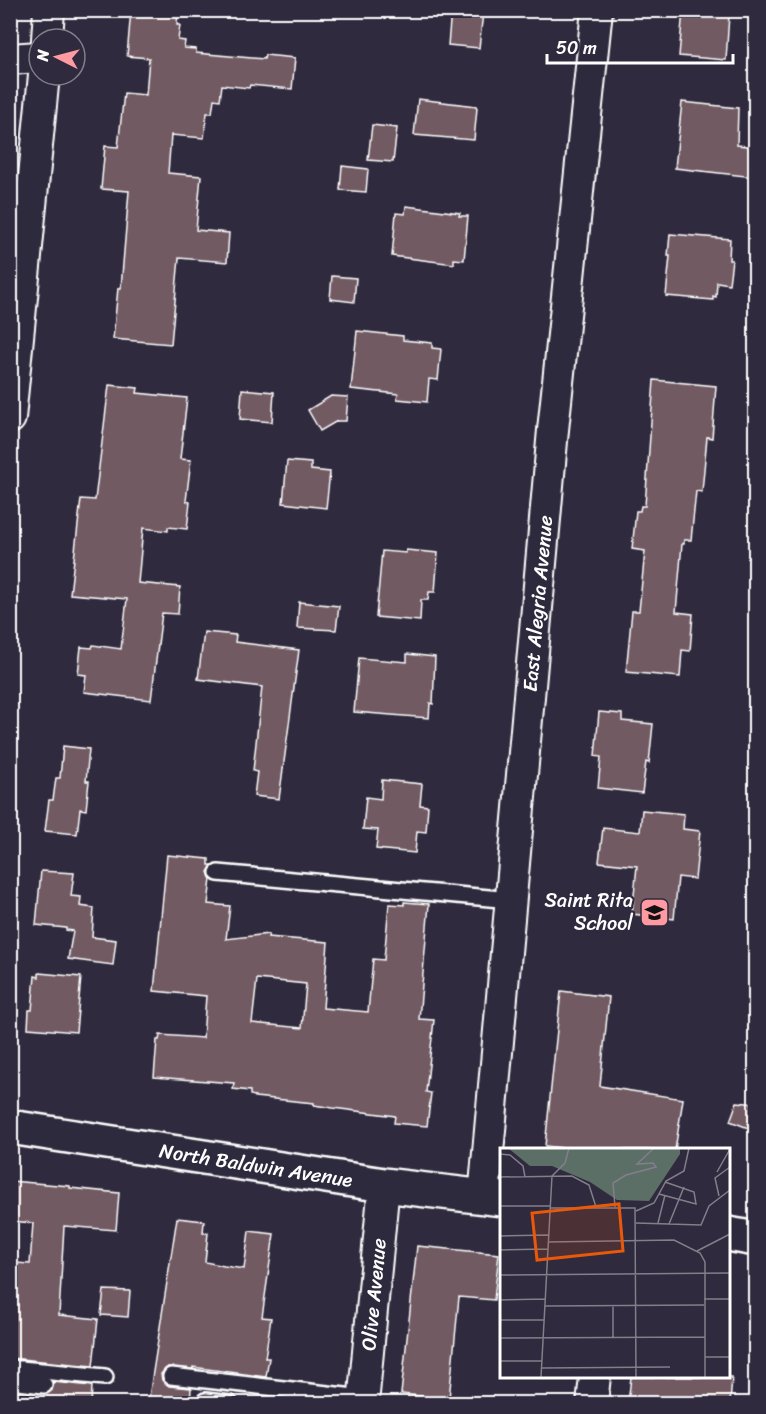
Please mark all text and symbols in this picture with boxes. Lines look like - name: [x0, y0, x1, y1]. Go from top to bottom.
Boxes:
- north arrow: [27, 27, 87, 87]
- scale bar: [547, 27, 733, 65]
- text: 50 m: [556, 32, 597, 64]
- text: N: [27, 48, 58, 64]
- street label: East Alegria Avenue: [512, 514, 563, 693]
- place label: Saint Rita School: [544, 883, 633, 941]
- school or university icon: Saint Rita School: [638, 896, 670, 928]
- street label: North Baldwin Avenue: [157, 1133, 356, 1197]
- inset map: [500, 1148, 730, 1378]
- street label: Olive Avenue: [351, 1237, 396, 1352]

